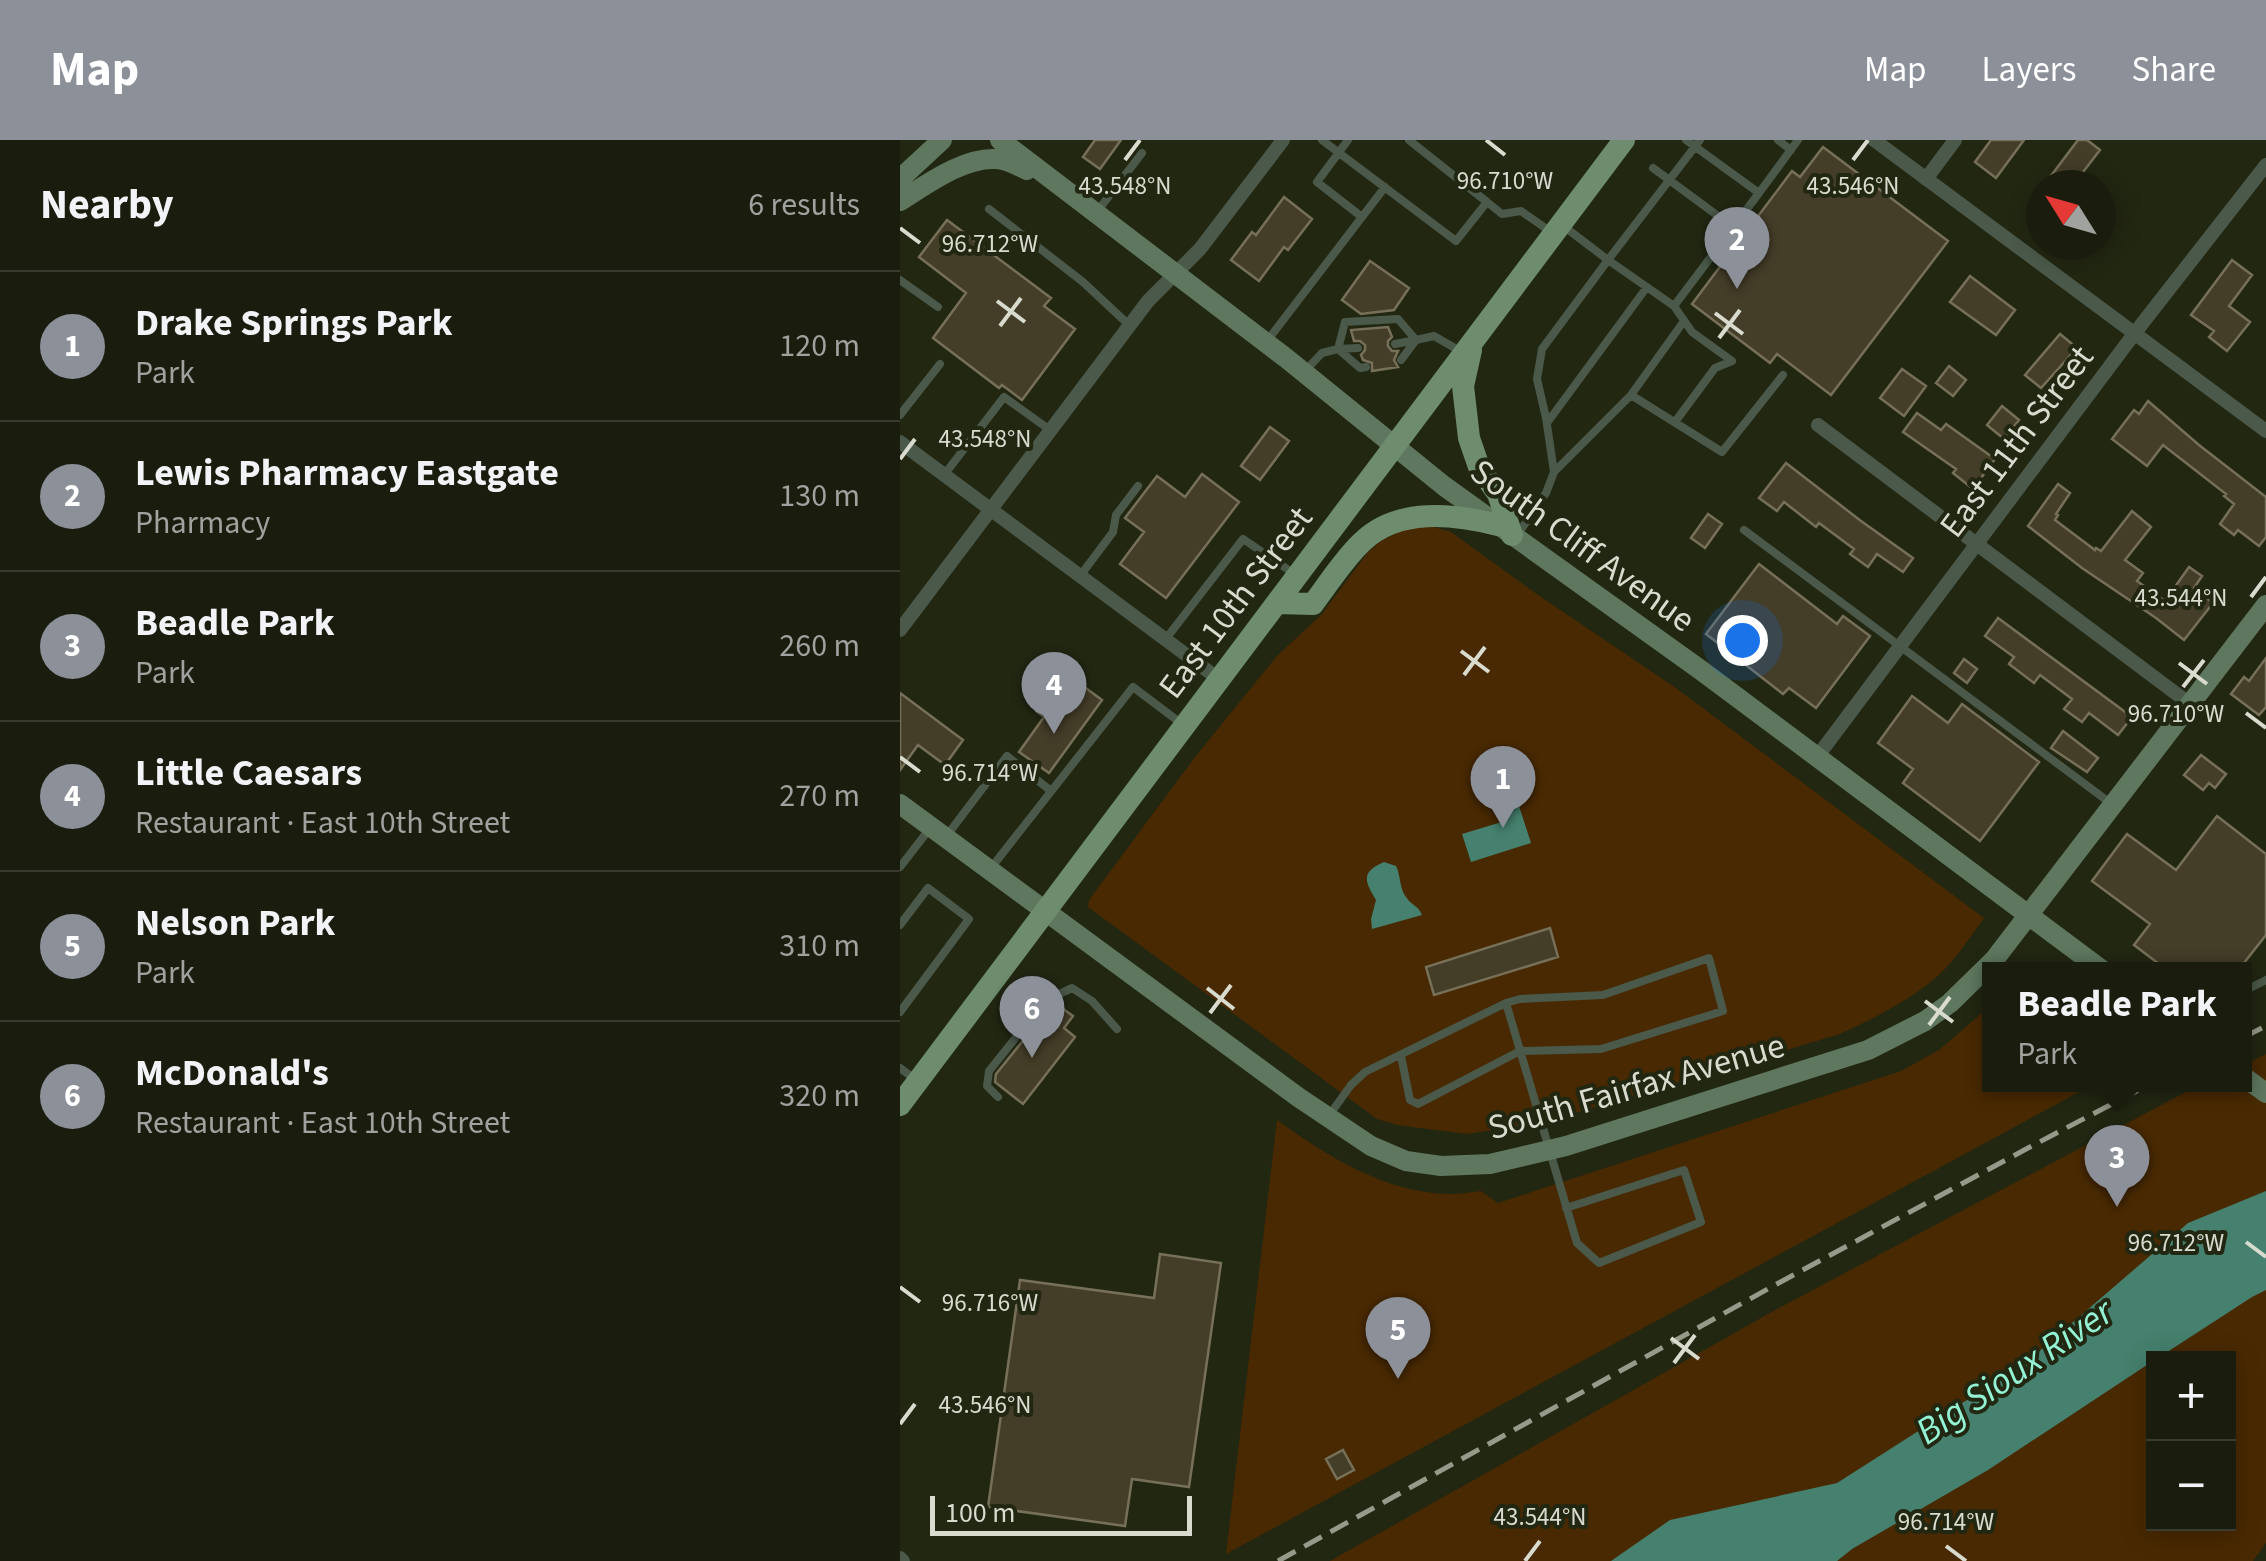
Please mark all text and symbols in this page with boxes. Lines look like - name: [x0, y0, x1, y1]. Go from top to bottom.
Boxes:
- text: Map: [50, 36, 139, 104]
- text: Map: [1864, 45, 1927, 95]
- text: Layers: [1982, 45, 2076, 95]
- text: Share: [2131, 45, 2216, 95]
- text: 96.710°W: [1457, 163, 1553, 199]
- text: 43.548°N: [1079, 168, 1171, 204]
- text: 43.546°N: [1807, 168, 1899, 204]
- north arrow: [2026, 170, 2116, 260]
- text: Nearby: [40, 175, 174, 235]
- text: 6 results: [748, 182, 860, 228]
- pin: 2: [1704, 206, 1770, 289]
- text: 96.712°W: [942, 226, 1038, 262]
- text: Drake Springs Park: [135, 296, 453, 350]
- text: 1: [64, 323, 81, 369]
- text: 120 m: [779, 323, 860, 369]
- street label: East 11th Street: [1928, 335, 2106, 548]
- text: Park: [135, 350, 195, 396]
- text: 43.548°N: [939, 421, 1031, 457]
- text: Lewis Pharmacy Eastgate: [135, 446, 559, 500]
- street label: South Cliff Avenue: [1460, 447, 1705, 645]
- text: 2: [64, 473, 81, 519]
- text: 130 m: [779, 473, 860, 519]
- street label: East 10th Street: [1147, 496, 1325, 709]
- text: Pharmacy: [135, 500, 270, 546]
- text: 43.544°N: [2135, 580, 2227, 616]
- text: Beadle Park: [135, 596, 335, 650]
- your location: [1717, 615, 1768, 666]
- text: 3: [64, 623, 81, 669]
- text: 260 m: [779, 623, 860, 669]
- text: Park: [135, 650, 195, 696]
- pin: 4: [1022, 652, 1086, 734]
- text: 96.710°W: [2128, 696, 2224, 732]
- text: Little Caesars: [135, 746, 362, 800]
- pin: 1: [1470, 746, 1536, 828]
- text: 96.714°W: [942, 755, 1038, 791]
- text: 4: [64, 773, 81, 819]
- text: 270 m: [779, 773, 860, 819]
- text: Restaurant · East 10th Street: [135, 800, 510, 846]
- text: Nelson Park: [135, 896, 335, 950]
- text: 5: [64, 923, 81, 969]
- text: 310 m: [779, 923, 860, 969]
- text: Park: [135, 950, 195, 996]
- popup: [1982, 962, 2252, 1092]
- pin: 6: [1000, 976, 1064, 1058]
- text: Beadle Park: [2017, 977, 2217, 1031]
- street label: South Fairfax Avenue: [1482, 1021, 1791, 1153]
- text: Park: [2017, 1031, 2077, 1077]
- text: McDonald's: [135, 1046, 329, 1100]
- text: 6: [64, 1073, 81, 1119]
- text: 320 m: [779, 1073, 860, 1119]
- text: Restaurant · East 10th Street: [135, 1100, 510, 1146]
- pin: 3: [2084, 1124, 2150, 1207]
- text: 96.712°W: [2128, 1225, 2224, 1261]
- text: 96.716°W: [942, 1285, 1038, 1321]
- water label: Big Sioux River: [1905, 1285, 2126, 1458]
- pin: 5: [1366, 1296, 1430, 1379]
- map controls: [2146, 1351, 2236, 1531]
- button: +: [2146, 1351, 2236, 1441]
- text: 43.546°N: [939, 1387, 1031, 1423]
- button: −: [2146, 1441, 2236, 1531]
- scale bar: [930, 1491, 1192, 1536]
- text: 100 m: [945, 1493, 1016, 1533]
- text: 43.544°N: [1494, 1499, 1586, 1535]
- text: 96.714°W: [1898, 1504, 1994, 1540]

